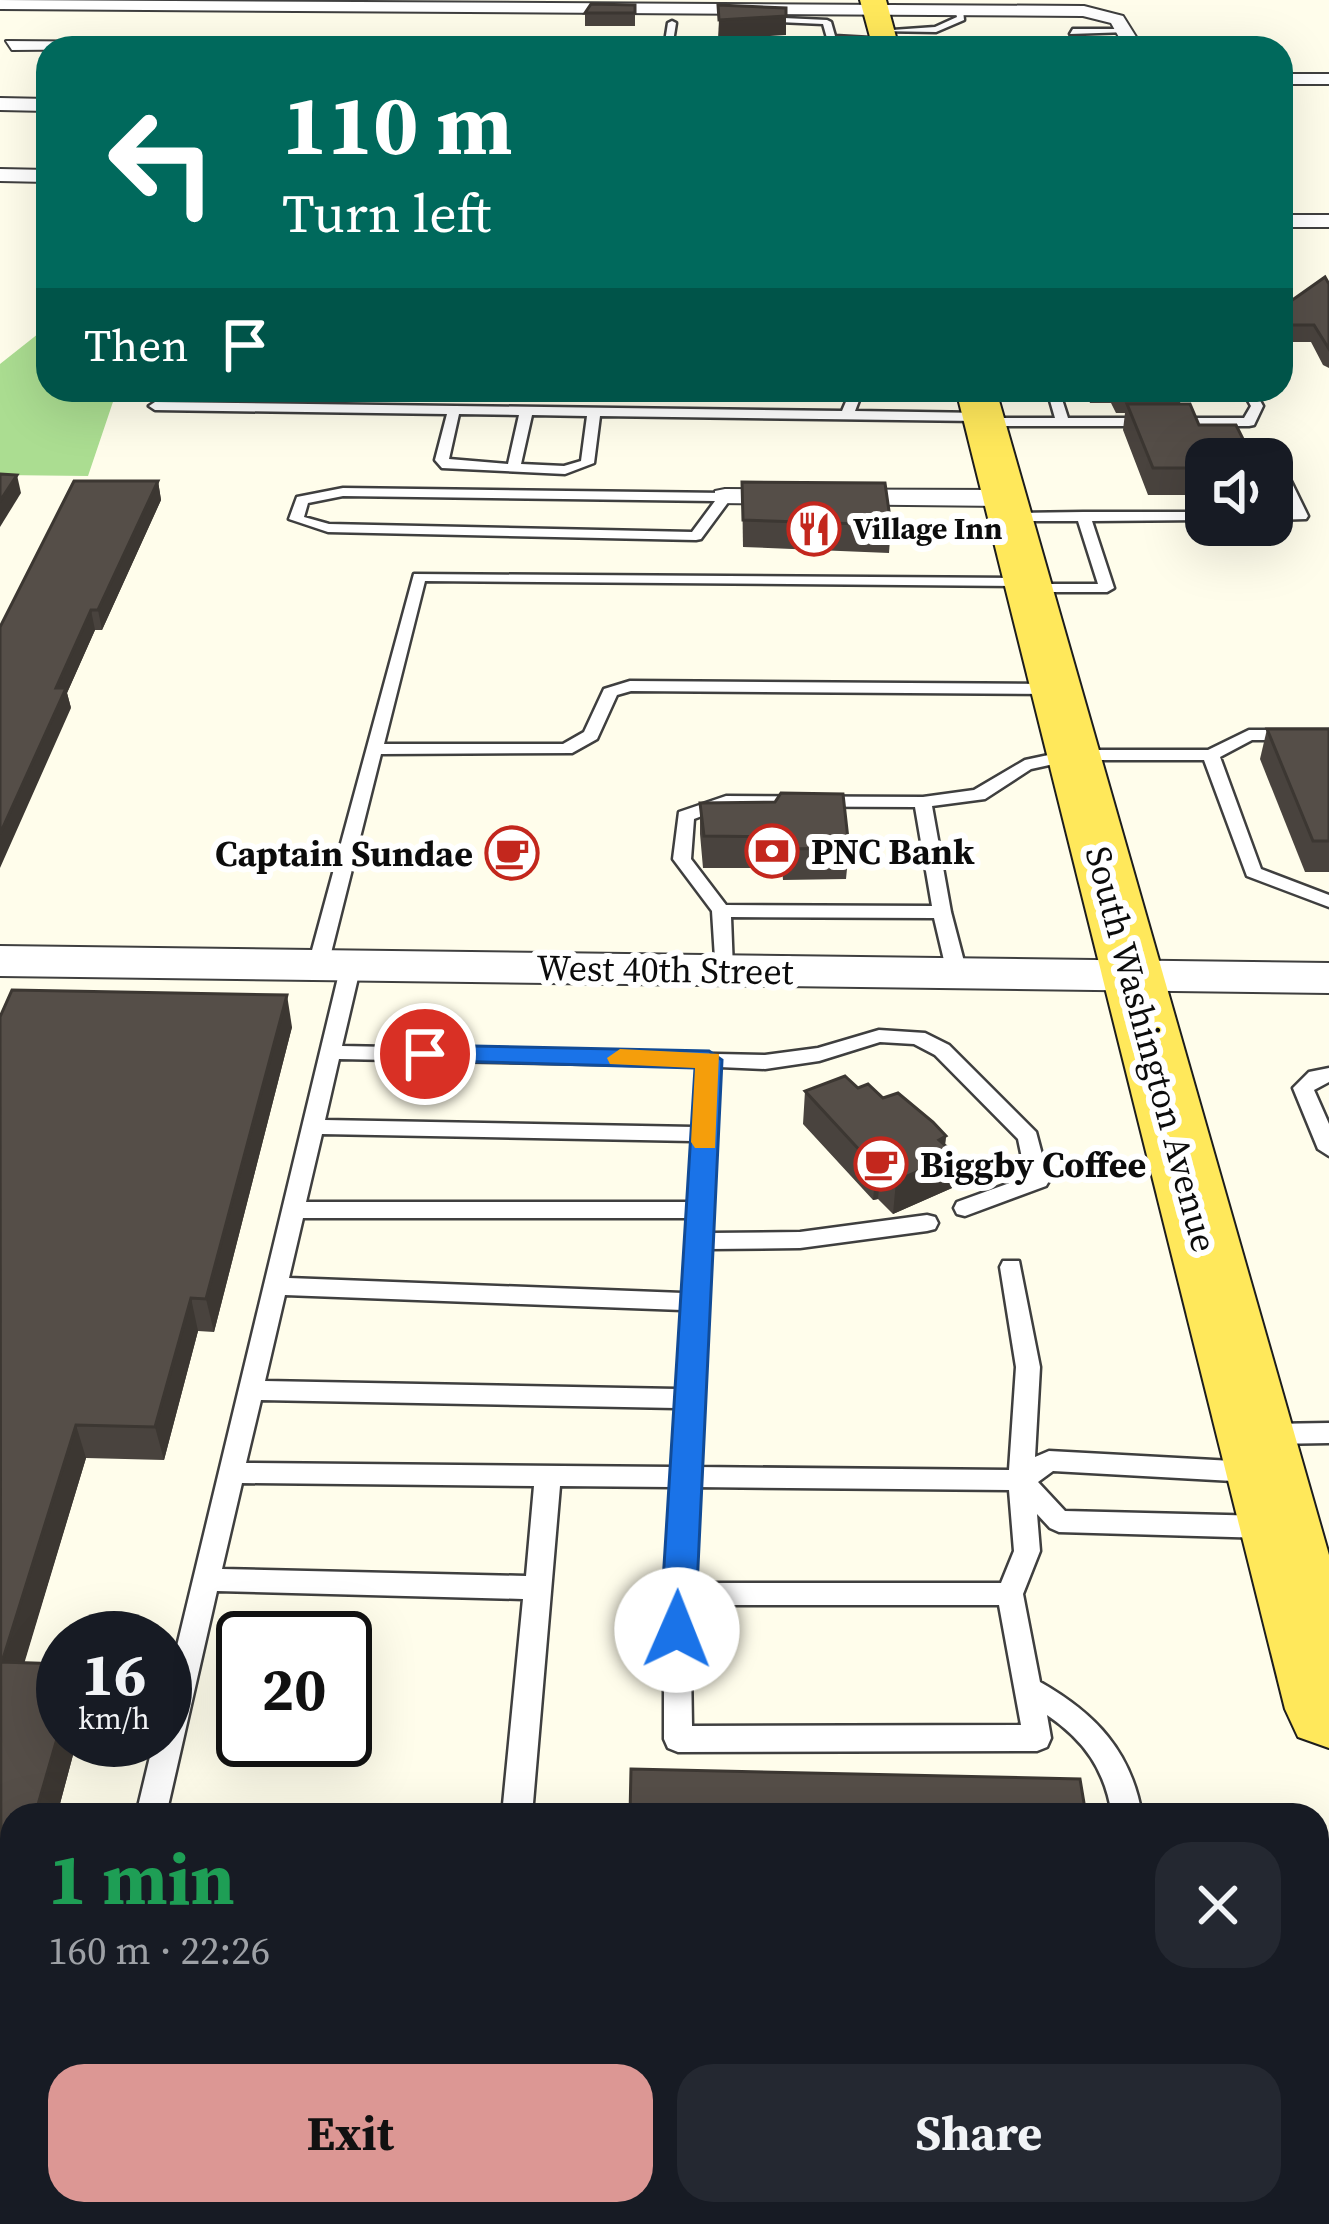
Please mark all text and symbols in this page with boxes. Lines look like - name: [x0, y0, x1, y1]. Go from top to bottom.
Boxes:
- text: 110 m: [282, 67, 513, 182]
- icon: left: [84, 84, 240, 240]
- text: Turn left: [282, 176, 491, 250]
- icon: arrive: [212, 312, 278, 378]
- text: Then: [84, 314, 188, 376]
- map controls: [1185, 438, 1293, 546]
- button: sound: [1185, 438, 1293, 546]
- restaurant icon: Village Inn: [786, 501, 842, 557]
- place label: Village Inn: [853, 508, 1002, 549]
- bank icon: PNC Bank: [744, 823, 800, 879]
- cafe icon: Captain Sundae: [484, 825, 540, 881]
- place label: PNC Bank: [811, 827, 975, 876]
- place label: Captain Sundae: [215, 829, 473, 878]
- street label: South Washington Avenue: [1074, 841, 1229, 1257]
- street label: West 40th Street: [536, 943, 794, 996]
- pin: [374, 1003, 476, 1105]
- icon: arrive: [392, 1021, 458, 1087]
- cafe icon: Biggby Coffee: [853, 1136, 909, 1192]
- place label: Biggby Coffee: [920, 1140, 1146, 1189]
- position arrow: [614, 1567, 740, 1693]
- speed limit sign: 20: [216, 1611, 372, 1767]
- text: 16: [81, 1633, 147, 1715]
- text: km/h: [78, 1698, 150, 1739]
- text: 1 min: [48, 1829, 235, 1928]
- button: close: [1155, 1842, 1281, 1968]
- text: 160 m · 22:26: [48, 1924, 270, 1977]
- button: Exit: [48, 2064, 653, 2202]
- button: Share: [677, 2064, 1281, 2202]

